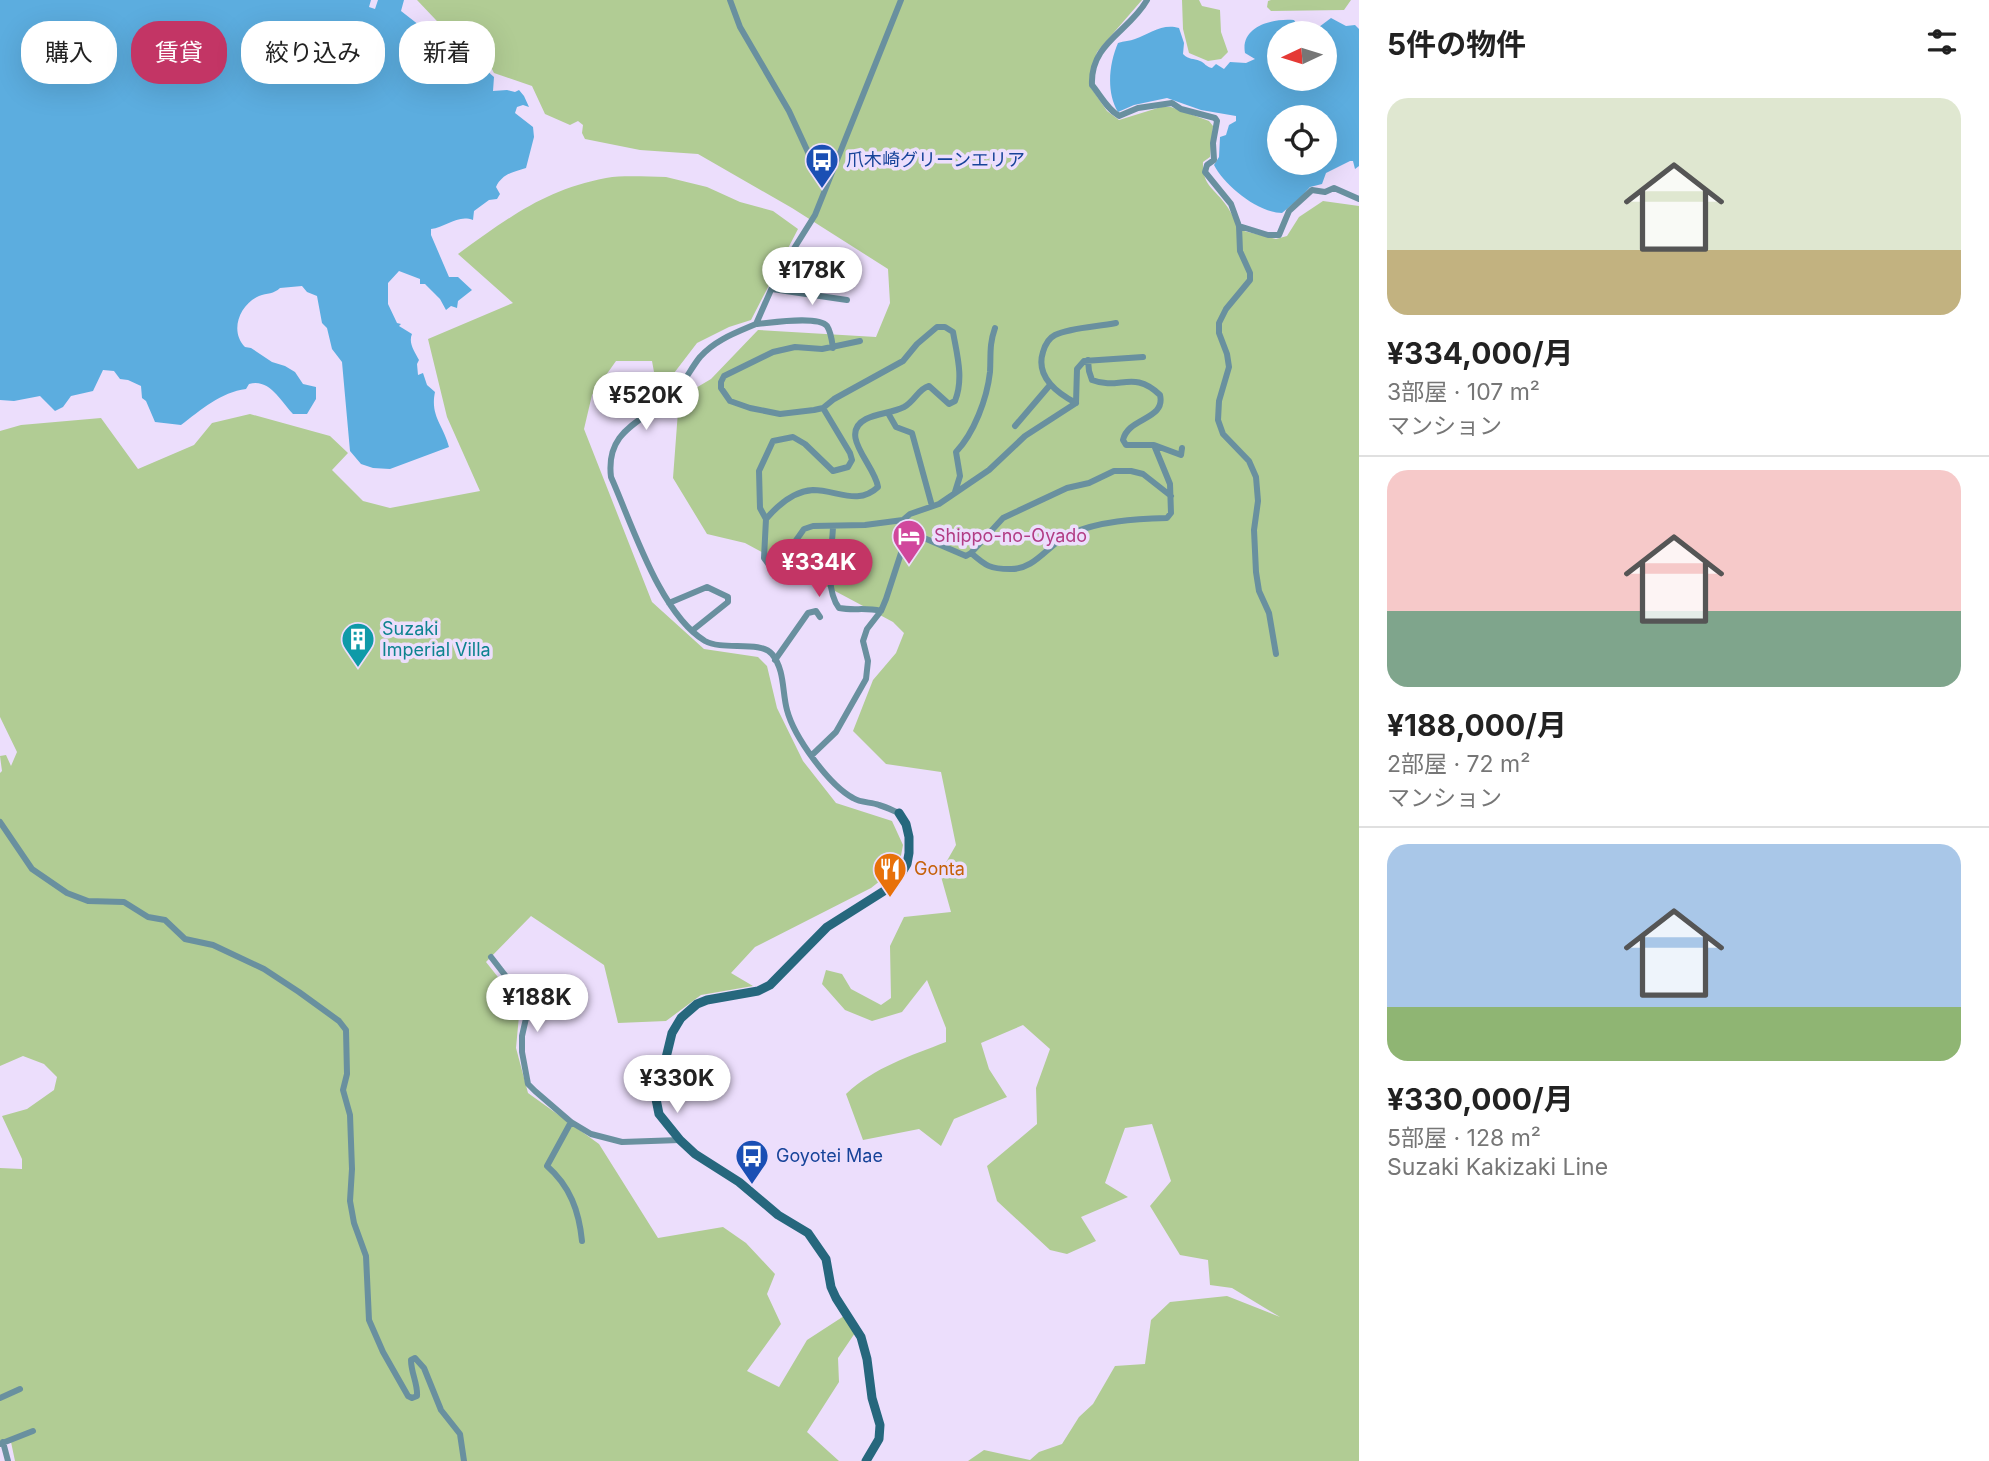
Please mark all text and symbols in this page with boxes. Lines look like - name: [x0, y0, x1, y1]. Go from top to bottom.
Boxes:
- chip: 購入: [21, 21, 117, 84]
- chip: 賃貸: [131, 21, 227, 84]
- chip: 絞り込み: [241, 21, 385, 84]
- chip: 新着: [399, 21, 495, 84]
- north arrow: [1267, 21, 1337, 91]
- map controls: [1267, 21, 1337, 175]
- icon: filters: [1923, 23, 1961, 61]
- text: 5件の物件: [1387, 26, 1526, 62]
- button: locate: [1267, 105, 1337, 175]
- bus stop icon: 爪木崎グリーンエリア: [803, 141, 841, 190]
- icon: home: [1611, 144, 1737, 270]
- place label: 爪木崎グリーンエリア: [846, 149, 1025, 170]
- pin: ¥178K: [763, 247, 861, 307]
- text: ¥178K: [778, 256, 846, 284]
- text: ¥334,000/月: [1387, 335, 1574, 371]
- pin: ¥520K: [597, 372, 695, 432]
- text: 3部屋 · 107 m²: [1387, 378, 1540, 406]
- text: ¥520K: [609, 381, 683, 409]
- text: マンション: [1387, 412, 1502, 440]
- icon: home: [1611, 516, 1737, 642]
- hotel icon: Shippo-no-Oyado: [890, 517, 928, 566]
- place label: Shippo-no-Oyado: [934, 525, 1087, 546]
- pin: ¥334K: [770, 540, 868, 599]
- text: ¥334K: [782, 548, 856, 576]
- place label: Suzaki Imperial Villa: [382, 618, 491, 660]
- building icon: Suzaki Imperial Villa: [339, 620, 377, 669]
- text: ¥188,000/月: [1387, 707, 1567, 743]
- text: 2部屋 · 72 m²: [1387, 750, 1530, 778]
- text: マンション: [1387, 784, 1502, 812]
- restaurant icon: Gonta: [871, 850, 909, 899]
- place label: Gonta: [914, 858, 965, 879]
- icon: home: [1611, 890, 1737, 1016]
- pin: ¥188K: [488, 974, 586, 1034]
- text: ¥188K: [502, 983, 572, 1011]
- pin: ¥330K: [628, 1056, 726, 1115]
- text: ¥330K: [640, 1064, 714, 1092]
- text: ¥330,000/月: [1387, 1081, 1574, 1117]
- text: 5部屋 · 128 m²: [1387, 1124, 1541, 1152]
- bus stop icon: Goyotei Mae: [733, 1137, 771, 1186]
- place label: Goyotei Mae: [776, 1145, 883, 1166]
- text: Suzaki Kakizaki Line: [1387, 1153, 1608, 1181]

